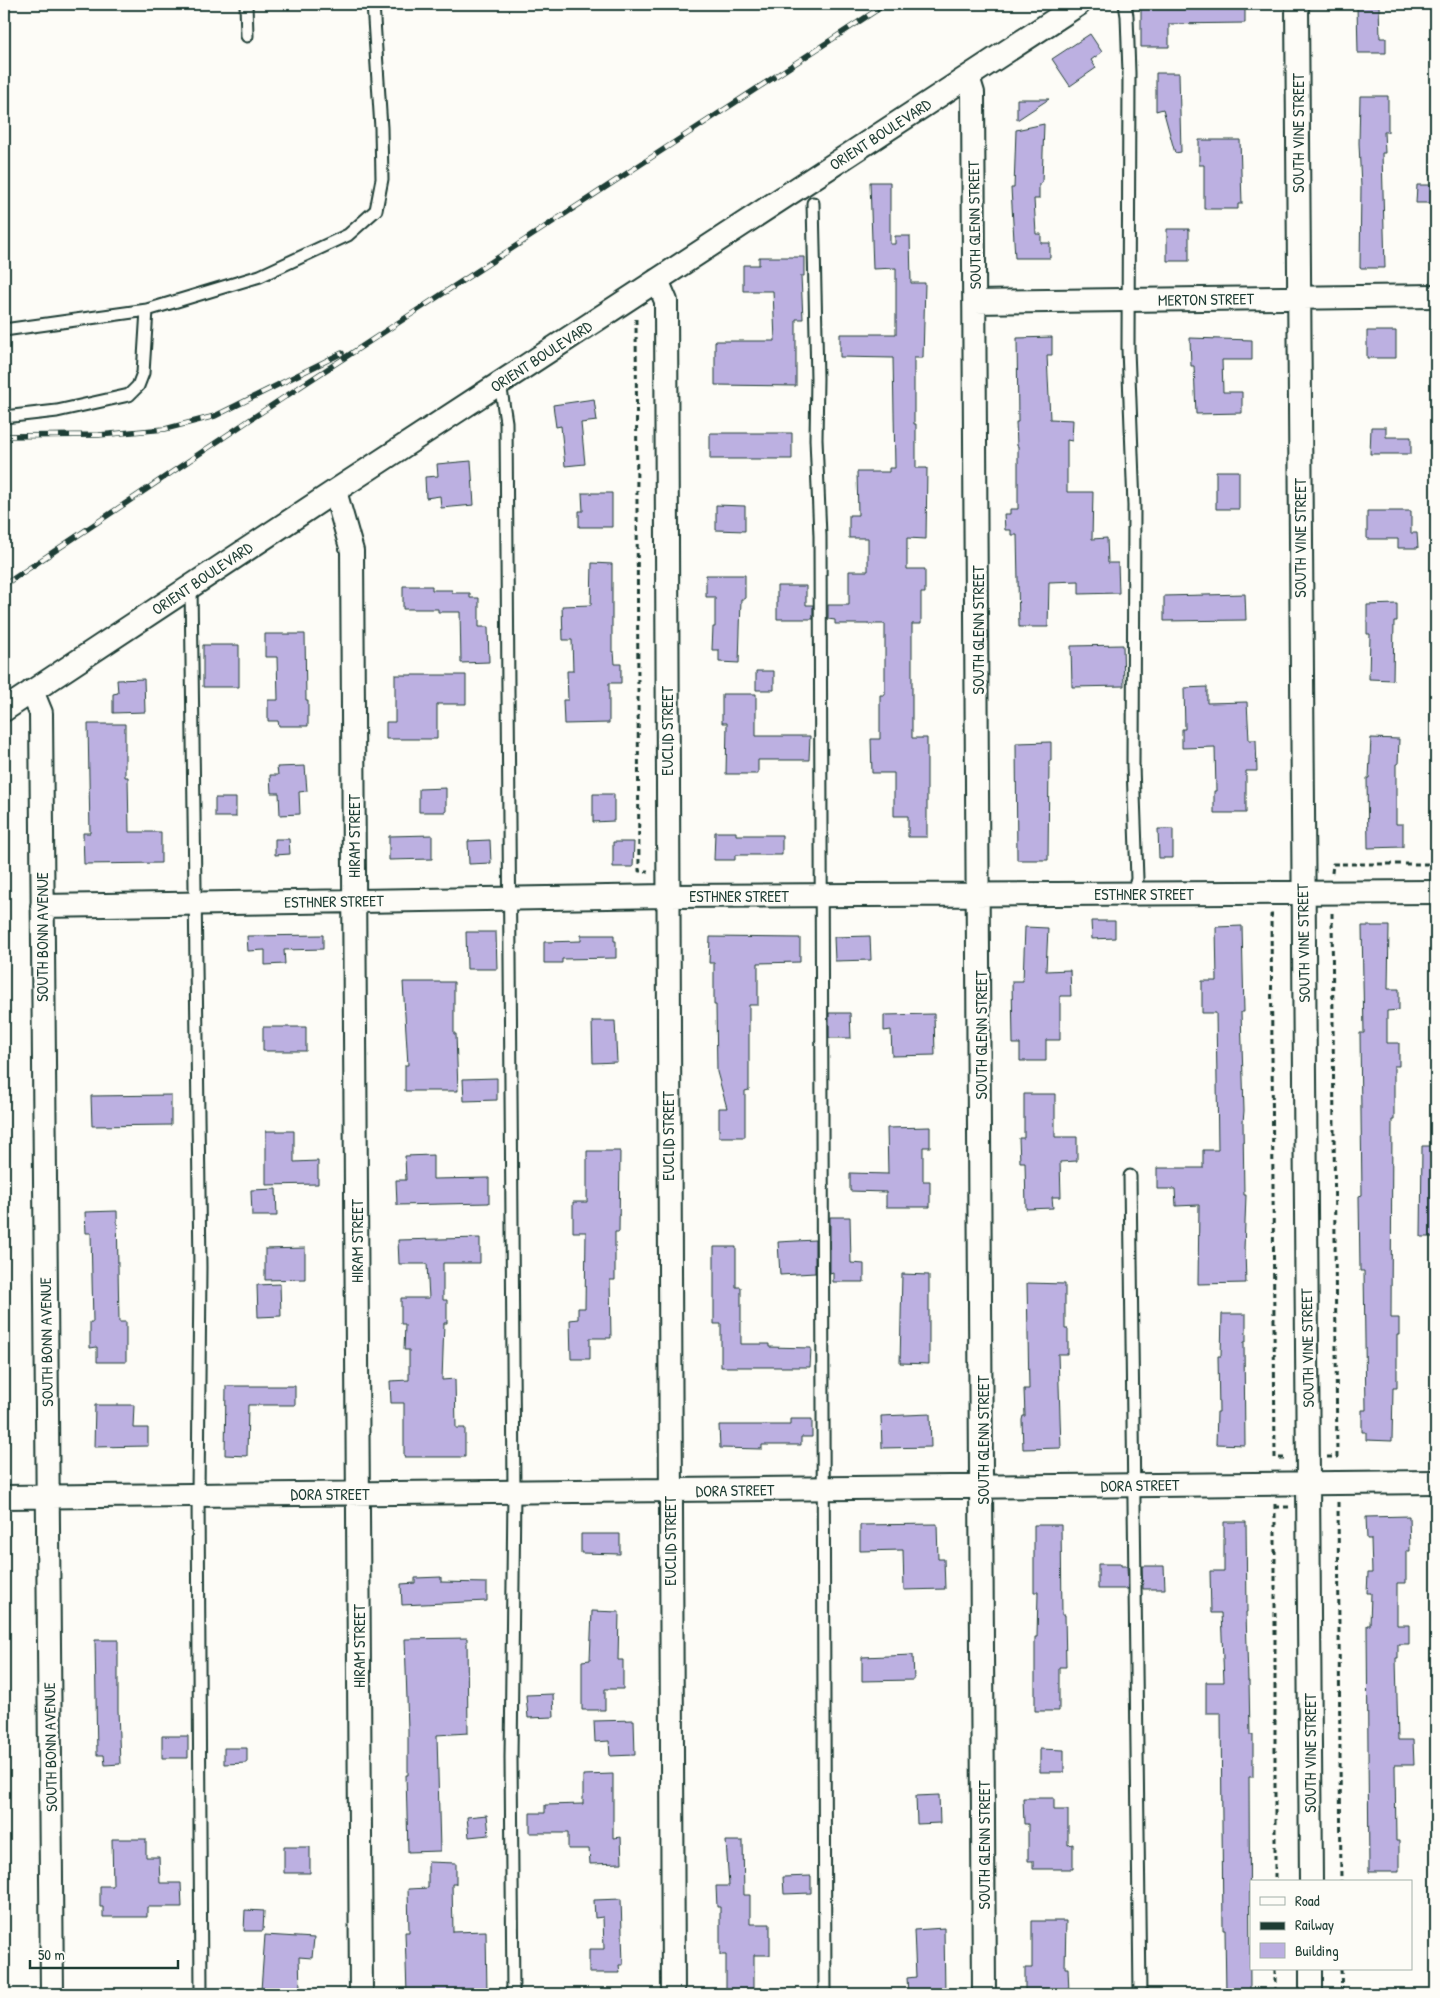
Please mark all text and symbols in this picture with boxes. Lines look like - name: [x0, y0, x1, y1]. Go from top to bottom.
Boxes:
- street label: SOUTH VINE STREET: [1287, 73, 1309, 193]
- street label: ORIENT BOULEVARD: [825, 93, 935, 175]
- street label: SOUTH GLENN STREET: [962, 160, 986, 290]
- street label: MERTON STREET: [1158, 287, 1255, 311]
- street label: ORIENT BOULEVARD: [486, 315, 596, 397]
- street label: SOUTH VINE STREET: [1289, 478, 1311, 598]
- street label: ORIENT BOULEVARD: [147, 536, 257, 620]
- street label: SOUTH GLENN STREET: [967, 565, 989, 694]
- street label: EUCLID STREET: [656, 686, 678, 776]
- street label: HIRAM STREET: [343, 794, 365, 878]
- street label: SOUTH BONN AVENUE: [31, 872, 53, 1002]
- street label: ESTHNER STREET: [1094, 883, 1194, 905]
- street label: SOUTH VINE STREET: [1291, 883, 1315, 1003]
- street label: ESTHNER STREET: [689, 885, 789, 907]
- street label: ESTHNER STREET: [284, 889, 385, 913]
- street label: SOUTH GLENN STREET: [970, 970, 992, 1099]
- street label: EUCLID STREET: [657, 1091, 679, 1181]
- street label: HIRAM STREET: [346, 1199, 368, 1283]
- street label: SOUTH BONN AVENUE: [34, 1277, 58, 1407]
- street label: SOUTH VINE STREET: [1295, 1288, 1319, 1408]
- street label: SOUTH GLENN STREET: [972, 1375, 994, 1504]
- street label: DORA STREET: [1100, 1473, 1180, 1497]
- street label: DORA STREET: [695, 1478, 775, 1502]
- street label: DORA STREET: [291, 1483, 370, 1505]
- street label: EUCLID STREET: [659, 1496, 681, 1586]
- street label: HIRAM STREET: [348, 1604, 370, 1688]
- street label: SOUTH BONN AVENUE: [38, 1682, 62, 1812]
- street label: SOUTH VINE STREET: [1299, 1693, 1321, 1813]
- street label: SOUTH GLENN STREET: [973, 1780, 995, 1909]
- legend: [1250, 1880, 1412, 1970]
- text: Road: [1295, 1890, 1320, 1911]
- text: Railway: [1295, 1914, 1334, 1935]
- scale bar: [30, 1938, 178, 1970]
- text: Building: [1295, 1940, 1339, 1961]
- text: 50 m: [38, 1944, 65, 1965]

